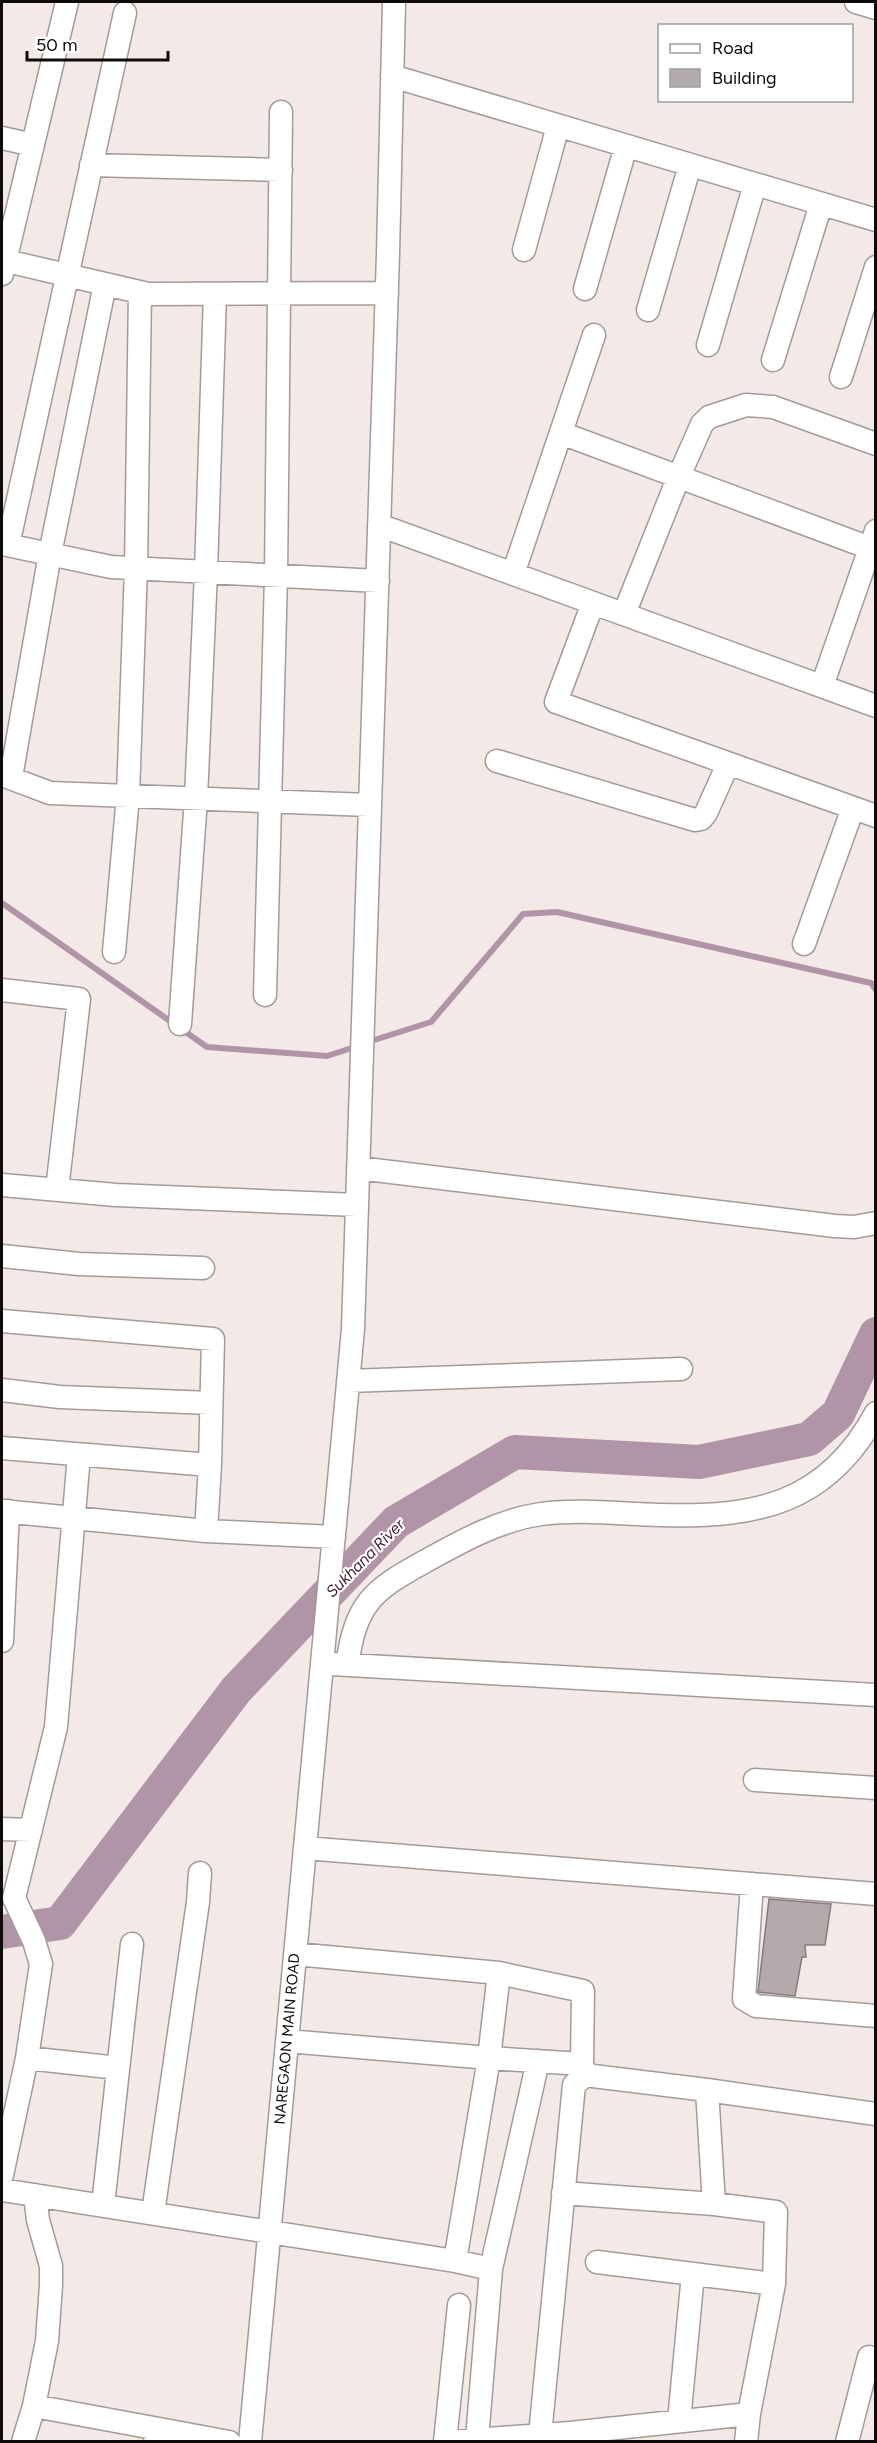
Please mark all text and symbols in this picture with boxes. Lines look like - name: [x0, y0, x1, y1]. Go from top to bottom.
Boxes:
- scale bar: [27, 24, 168, 62]
- legend: [658, 24, 853, 102]
- text: 50 m: [36, 34, 78, 56]
- text: Road: [712, 37, 753, 59]
- text: Building: [712, 67, 777, 89]
- water label: Sukhana River: [322, 1514, 409, 1601]
- street label: NAREGAON MAIN ROAD: [271, 1953, 303, 2125]

